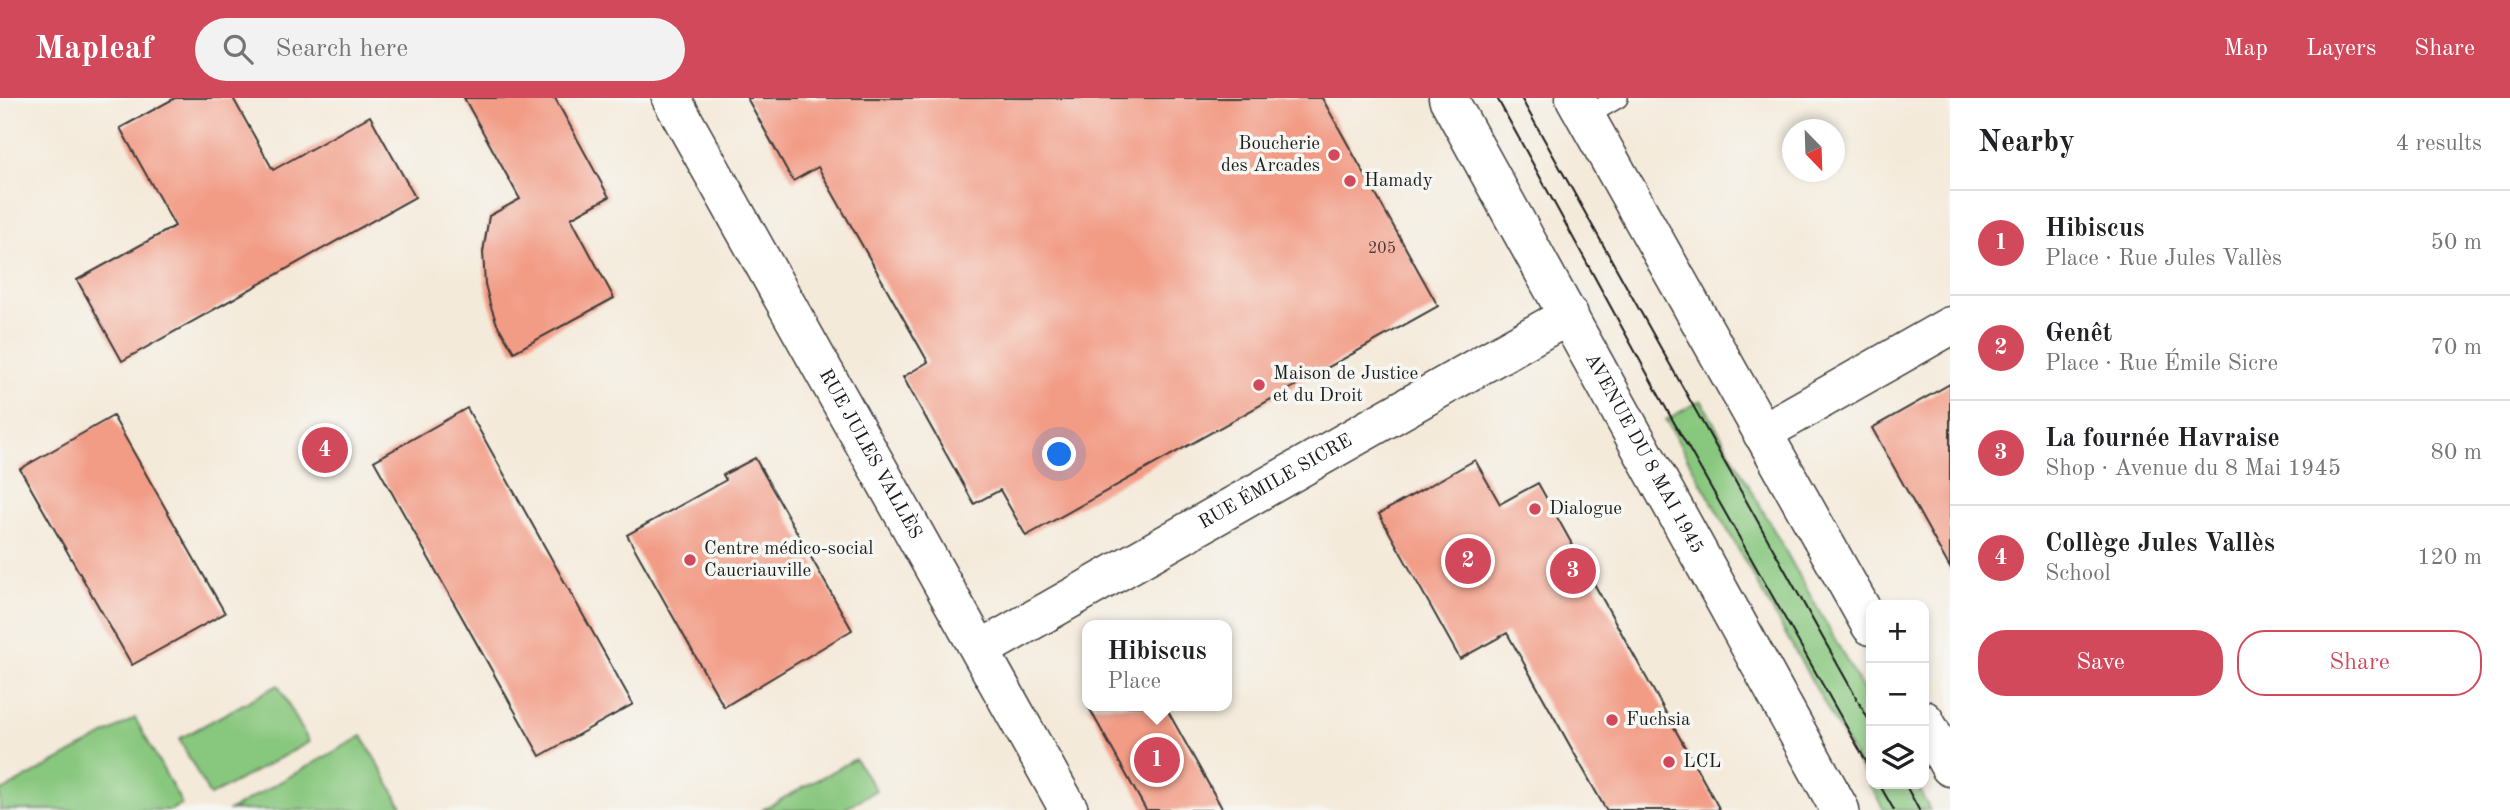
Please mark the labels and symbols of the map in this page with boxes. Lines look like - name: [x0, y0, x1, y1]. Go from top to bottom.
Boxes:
- north arrow: [1782, 119, 1845, 182]
- place label: Boucherie des Arcades: [1221, 135, 1320, 176]
- marker: Boucherie des Arcades: [1326, 147, 1342, 163]
- place label: Hamady: [1364, 172, 1433, 191]
- marker: Hamady: [1342, 173, 1358, 189]
- house number: 205: [1368, 241, 1396, 257]
- street label: AVENUE DU 8 MAI 1945: [1581, 351, 1706, 557]
- place label: Maison de Justice et du Droit: [1273, 365, 1418, 406]
- street label: RUE JULES VALLÈS: [815, 366, 925, 542]
- marker: Maison de Justice et du Droit: [1251, 377, 1267, 393]
- pin: 4: [302, 424, 348, 476]
- street label: RUE ÉMILE SICRE: [1196, 431, 1355, 533]
- your location: [1042, 437, 1076, 471]
- place label: Dialogue: [1549, 500, 1622, 519]
- marker: Dialogue: [1527, 501, 1543, 517]
- pin: 2: [1445, 535, 1491, 587]
- place label: Centre médico-social Caucriauville: [704, 540, 873, 581]
- pin: 3: [1550, 545, 1596, 597]
- marker: Centre médico-social Caucriauville: [682, 552, 698, 568]
- place label: Fuchsia: [1626, 711, 1691, 730]
- marker: Fuchsia: [1604, 712, 1620, 728]
- pin: 1: [1134, 734, 1180, 786]
- place label: LCL: [1683, 753, 1721, 772]
- marker: LCL: [1661, 754, 1677, 770]

